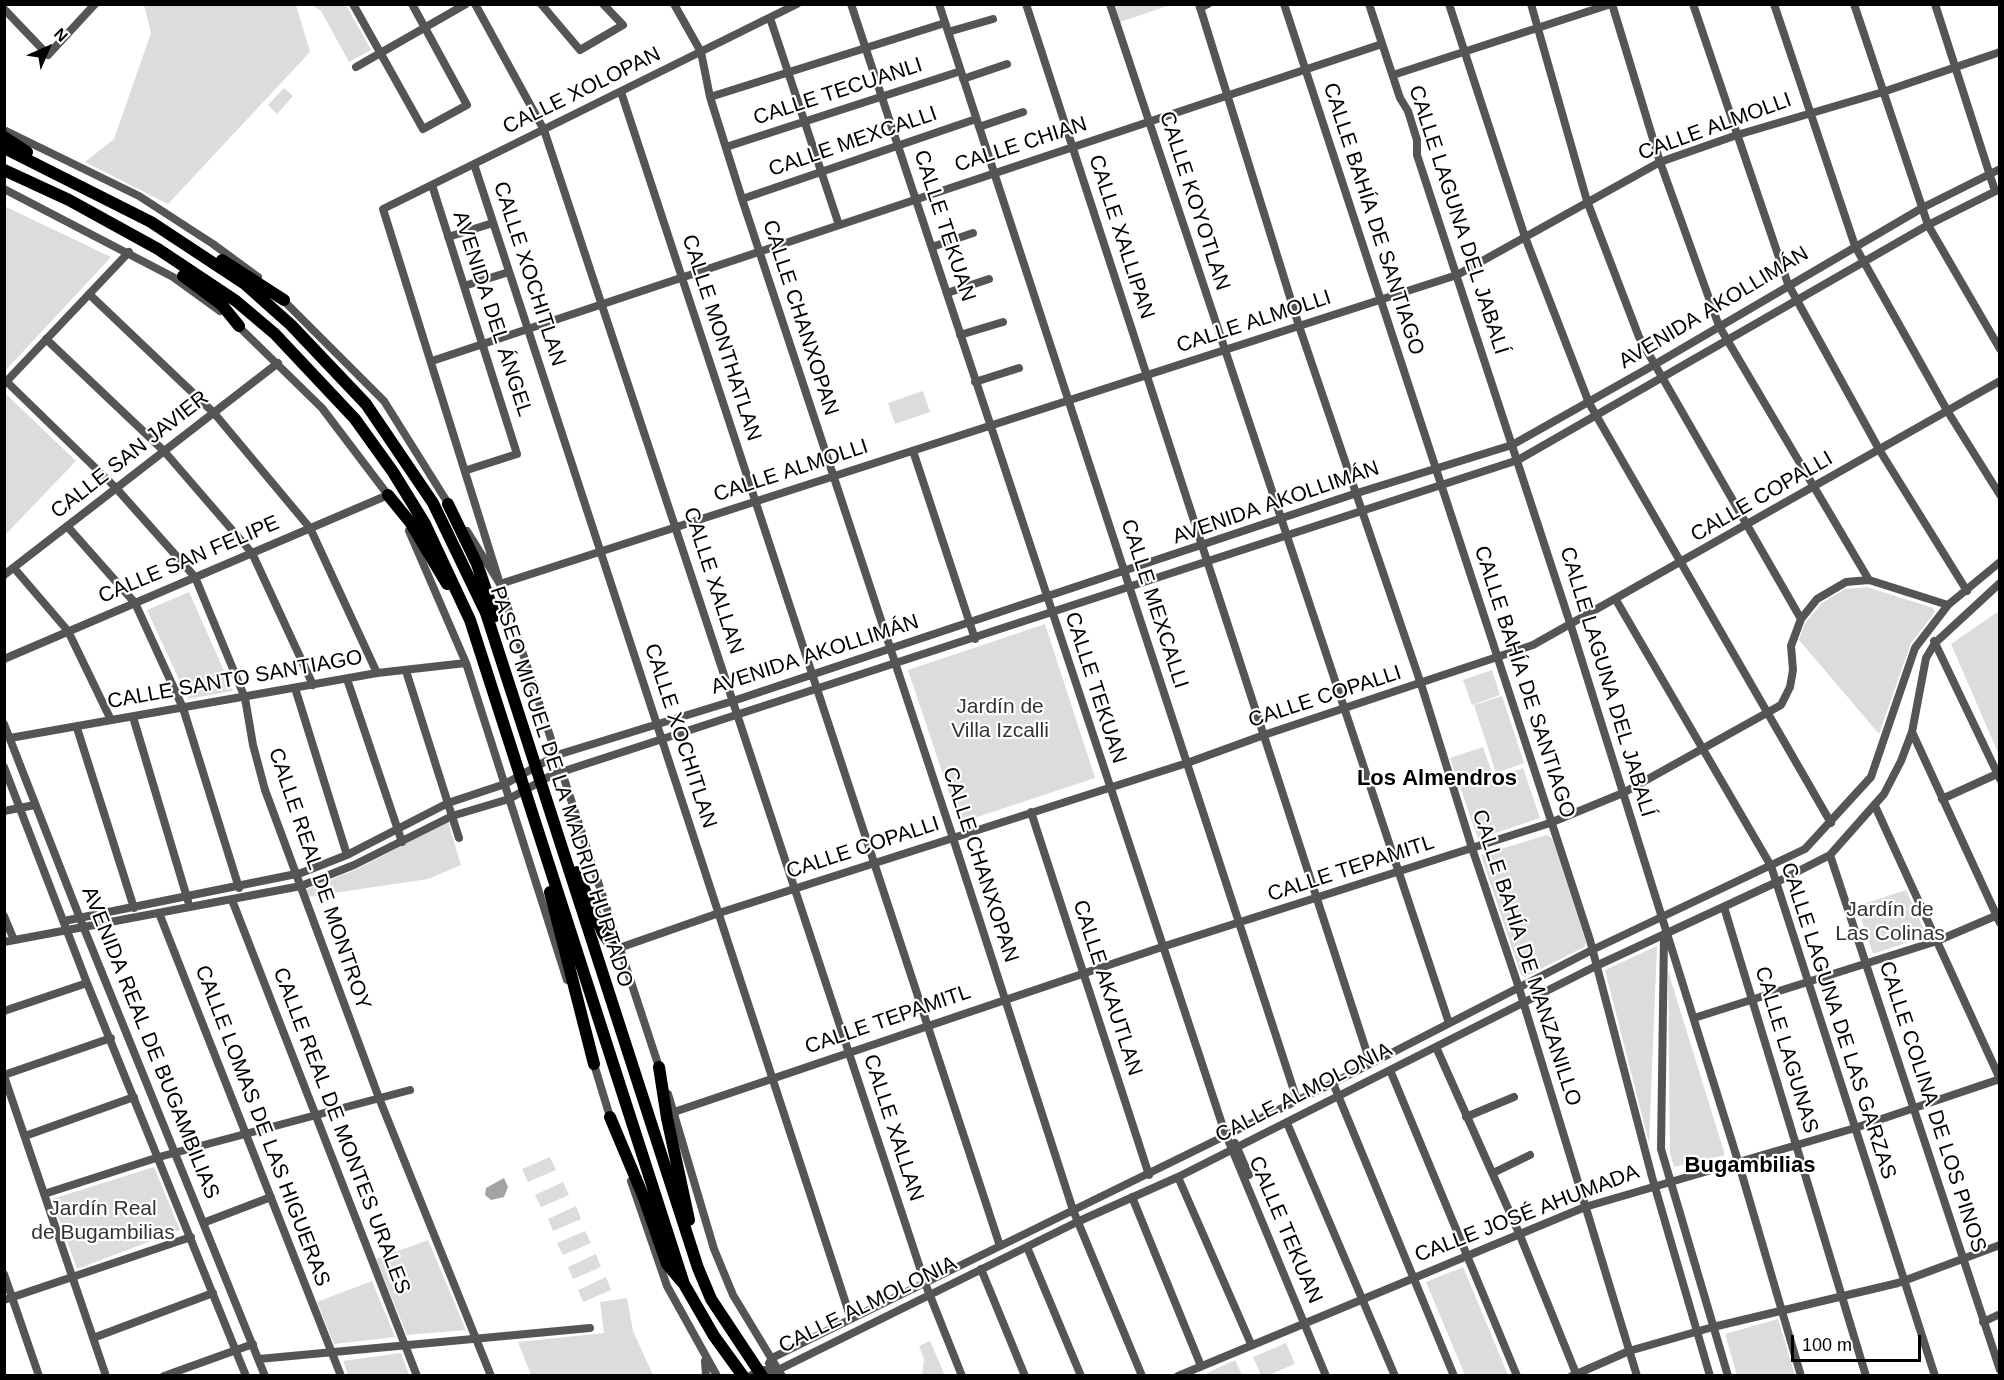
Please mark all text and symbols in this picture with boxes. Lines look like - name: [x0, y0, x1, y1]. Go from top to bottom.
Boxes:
- north arrow: [18, 18, 78, 78]
- text: N: [51, 25, 71, 45]
- street label: CALLE XOLOPAN: [499, 42, 665, 140]
- street label: CALLE TECUANLI: [750, 53, 926, 131]
- street label: CALLE BAHÍA DE SANTIAGO: [1317, 80, 1429, 358]
- street label: CALLE LAGUNA DEL JABALÍ: [1403, 82, 1513, 358]
- street label: CALLE ALMOLLI: [1635, 88, 1795, 166]
- street label: CALLE MEXCALLI: [766, 101, 940, 183]
- street label: CALLE KOYOTLAN: [1153, 108, 1235, 294]
- street label: CALLE CHIAN: [952, 112, 1090, 178]
- street label: CALLE TEKUAN: [908, 147, 980, 305]
- street label: CALLE XALLIPAN: [1083, 152, 1159, 322]
- street label: CALLE XOCHITLAN: [487, 179, 571, 369]
- street label: AVENIDA DEL ÁNGEL: [447, 208, 537, 420]
- street label: CALLE CHANXOPAN: [757, 217, 843, 419]
- street label: CALLE MONTHATLAN: [676, 232, 766, 444]
- street label: AVENIDA AKOLLIMÁN: [1615, 241, 1813, 375]
- street label: CALLE ALMOLLI: [1174, 285, 1334, 359]
- street label: CALLE SAN JAVIER: [46, 386, 214, 524]
- street label: CALLE ALMOLLI: [711, 434, 871, 508]
- street label: CALLE COPALLI: [1687, 446, 1837, 548]
- street label: AVENIDA AKOLLIMÁN: [1169, 456, 1383, 550]
- street label: CALLE XALLAN: [677, 504, 749, 658]
- street label: CALLE SAN FELIPE: [95, 511, 283, 609]
- street label: CALLE MEXCALLI: [1115, 516, 1193, 692]
- street label: CALLE BAHÍA DE SANTIAGO: [1468, 543, 1580, 821]
- street label: CALLE LAGUNA DEL JABALÍ: [1554, 544, 1660, 820]
- street label: PASEO MIGUEL DE LA MADRID HURTADO: [484, 583, 638, 991]
- street label: CALLE TEKUAN: [1059, 609, 1131, 767]
- street label: AVENIDA AKOLLIMÁN: [708, 610, 922, 700]
- street label: CALLE XOCHITLAN: [638, 641, 722, 831]
- street label: CALLE SANTO SANTIAGO: [105, 645, 365, 715]
- street label: CALLE COPALLI: [1245, 660, 1405, 734]
- park label: Jardín de Villa Izcalli: [951, 694, 1049, 744]
- street label: CALLE REAL DE MONTROY: [262, 745, 376, 1013]
- street label: CALLE CHANXOPAN: [937, 764, 1023, 966]
- district label: Los Almendros: [1357, 766, 1517, 792]
- street label: CALLE BAHÍA DE MANZANILLO: [1466, 806, 1586, 1110]
- street label: CALLE COPALLI: [783, 811, 943, 885]
- street label: CALLE TEPAMITL: [1265, 830, 1437, 908]
- street label: CALLE LAGUNA DE LAS GARZAS: [1775, 859, 1901, 1183]
- street label: AVENIDA REAL DE BUGAMBILIAS: [76, 883, 224, 1203]
- street label: CALLE AKAUTLAN: [1067, 897, 1147, 1079]
- park label: Jardín de Las Colinas: [1835, 897, 1945, 947]
- street label: CALLE COLINA DE LOS PINOS: [1873, 958, 1991, 1256]
- street label: CALLE LOMAS DE LAS HIGUERAS: [189, 962, 335, 1290]
- street label: CALLE REAL DE MONTES URALES: [267, 964, 415, 1298]
- street label: CALLE LAGUNAS: [1749, 964, 1823, 1136]
- street label: CALLE TEPAMITL: [802, 980, 974, 1060]
- street label: CALLE ALMOLONIA: [1211, 1038, 1397, 1148]
- street label: CALLE XALLAN: [857, 1051, 929, 1205]
- street label: CALLE TEKUAN: [1243, 1153, 1327, 1307]
- district label: Bugambilias: [1685, 1153, 1815, 1179]
- street label: CALLE JOSÉ AHUMADA: [1411, 1160, 1643, 1268]
- park label: Jardín Real de Bugambilias: [31, 1196, 175, 1246]
- street label: CALLE ALMOLONIA: [775, 1251, 961, 1359]
- scale bar: [1794, 1323, 1924, 1361]
- text: 100 m: [1802, 1335, 1852, 1355]

